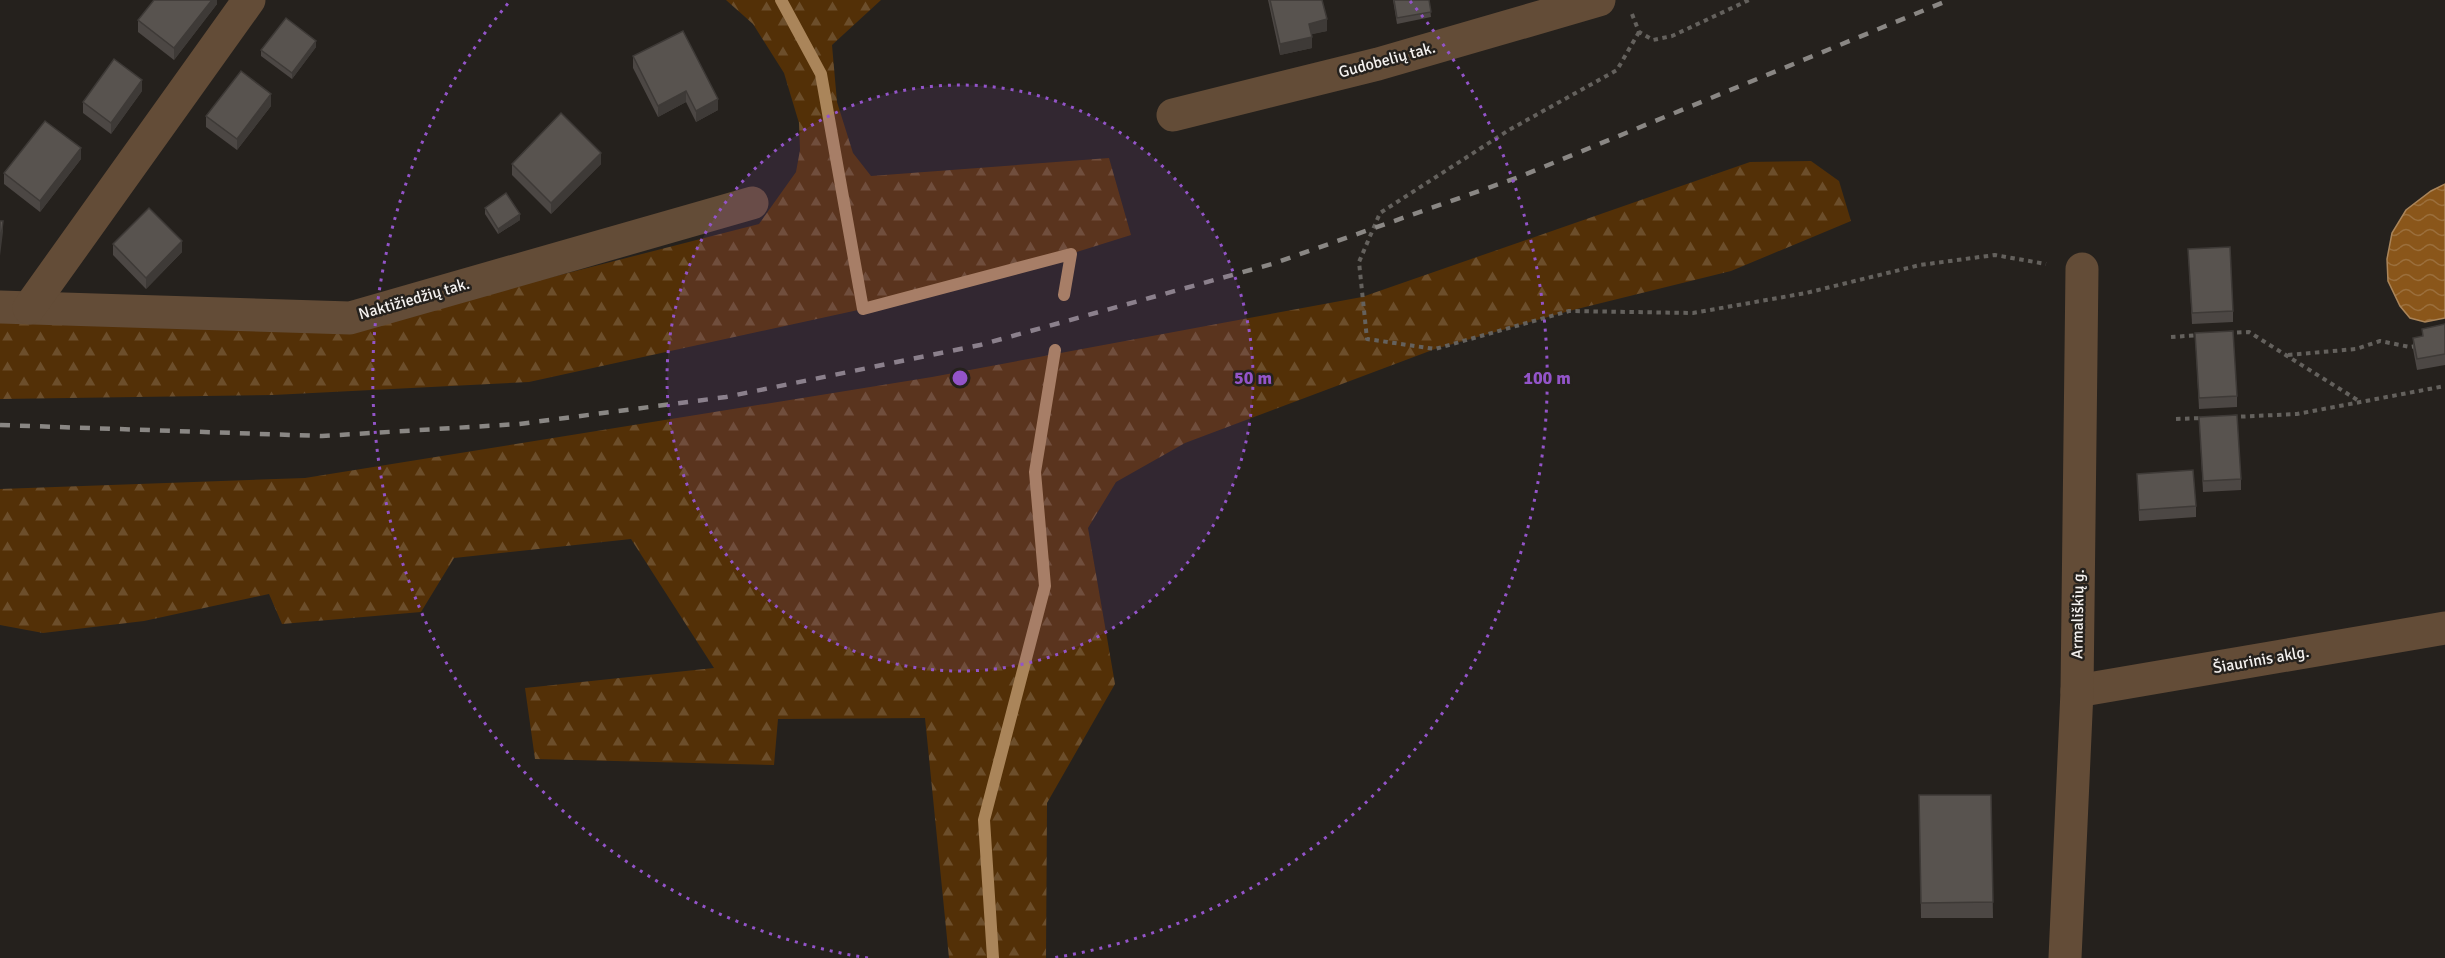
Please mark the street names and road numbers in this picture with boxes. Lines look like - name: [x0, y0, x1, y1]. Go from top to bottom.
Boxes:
- street label: Gudobelių tak.: [1336, 37, 1438, 83]
- street label: Naktižiedžių tak.: [356, 274, 472, 324]
- street label: Armališkių g.: [2067, 569, 2089, 659]
- street label: Šiaurinis aklg.: [2211, 642, 2311, 678]

